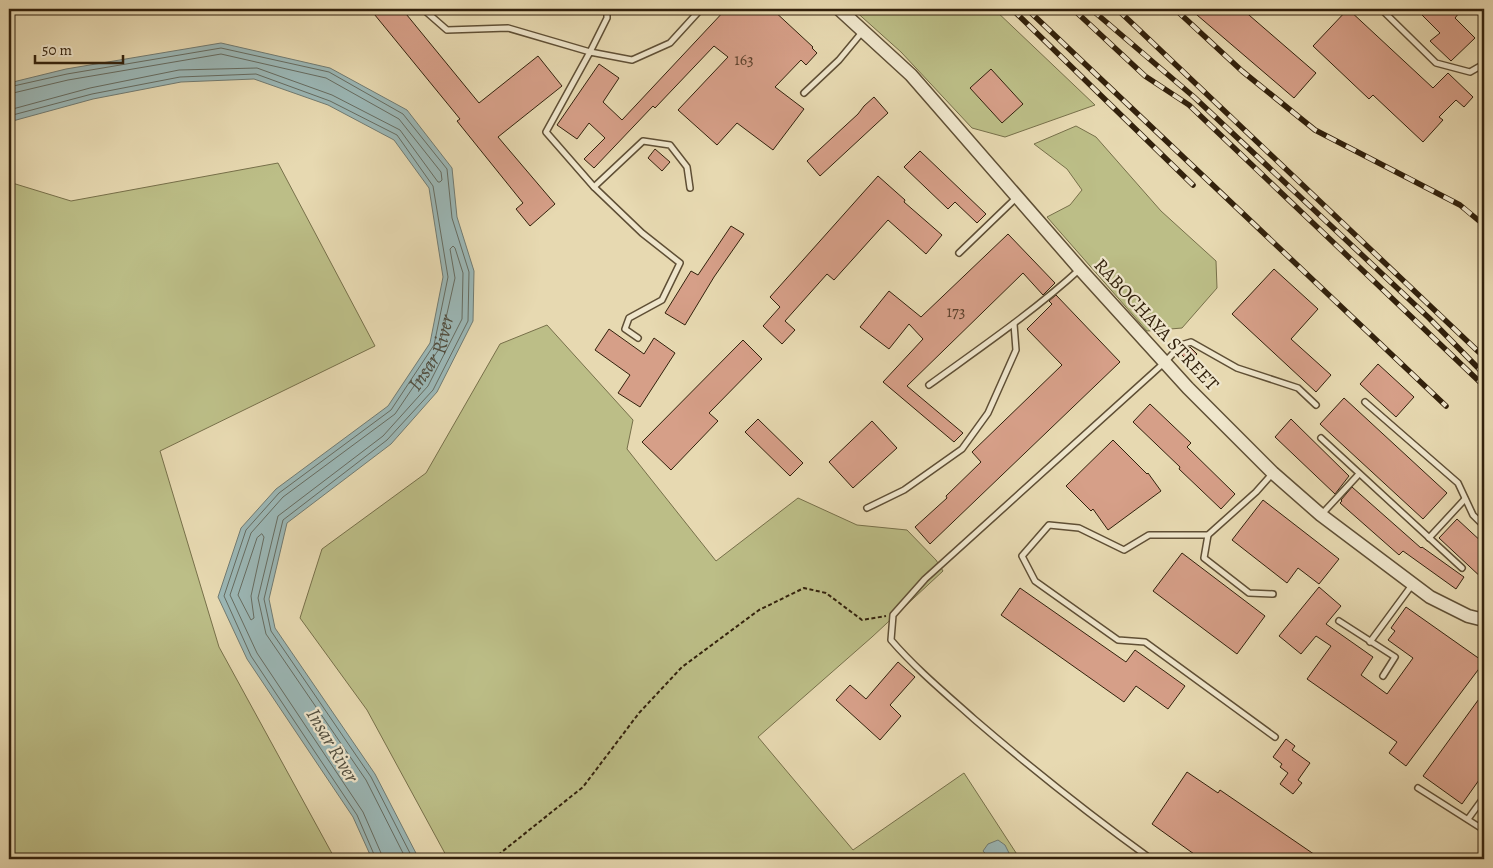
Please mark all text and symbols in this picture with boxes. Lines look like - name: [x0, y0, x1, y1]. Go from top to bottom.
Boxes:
- scale bar: [35, 32, 122, 64]
- text: 50 m: [42, 40, 72, 60]
- house number: 163: [734, 49, 754, 71]
- street label: RABOCHAYA STREET: [1088, 253, 1225, 397]
- house number: 173: [947, 301, 965, 323]
- water label: Insar River: [402, 311, 460, 396]
- water label: Insar River: [300, 703, 366, 788]

